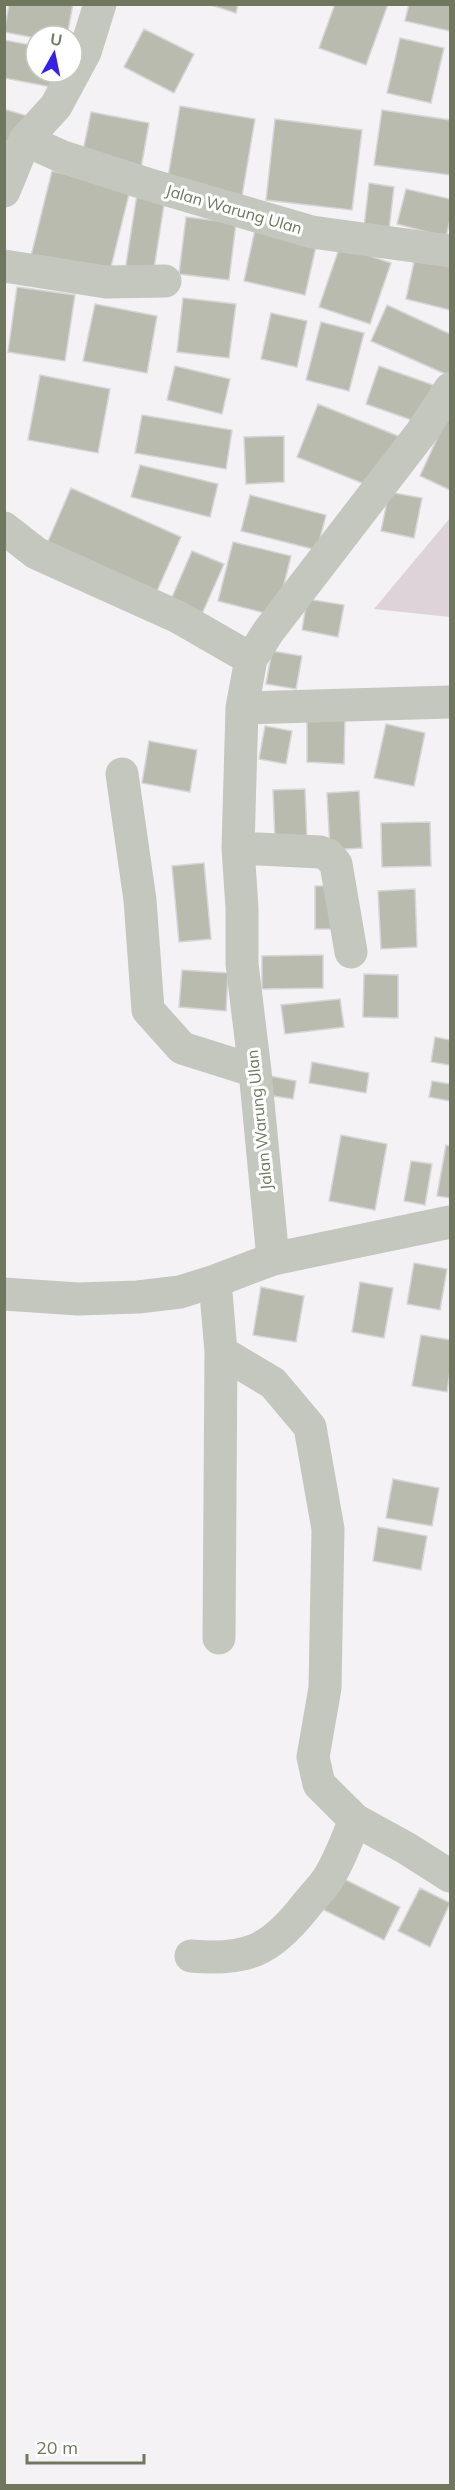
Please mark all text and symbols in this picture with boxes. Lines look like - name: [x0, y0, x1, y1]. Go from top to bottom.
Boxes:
- north arrow: [24, 24, 84, 84]
- text: U: [49, 28, 64, 50]
- street label: Jalan Warung Ulan: [163, 180, 305, 238]
- street label: Jalan Warung Ulan: [242, 1049, 276, 1191]
- scale bar: [27, 2427, 144, 2465]
- text: 20 m: [36, 2436, 78, 2459]

